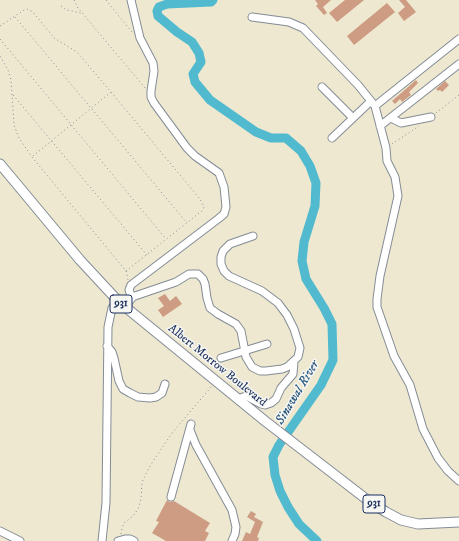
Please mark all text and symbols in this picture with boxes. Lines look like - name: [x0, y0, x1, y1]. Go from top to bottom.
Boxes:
- road number: 931: [110, 295, 132, 313]
- street label: Albert Morrow Boulevard: [165, 322, 269, 410]
- water label: Sinawal River: [273, 358, 323, 428]
- road number: 931: [363, 495, 385, 513]

